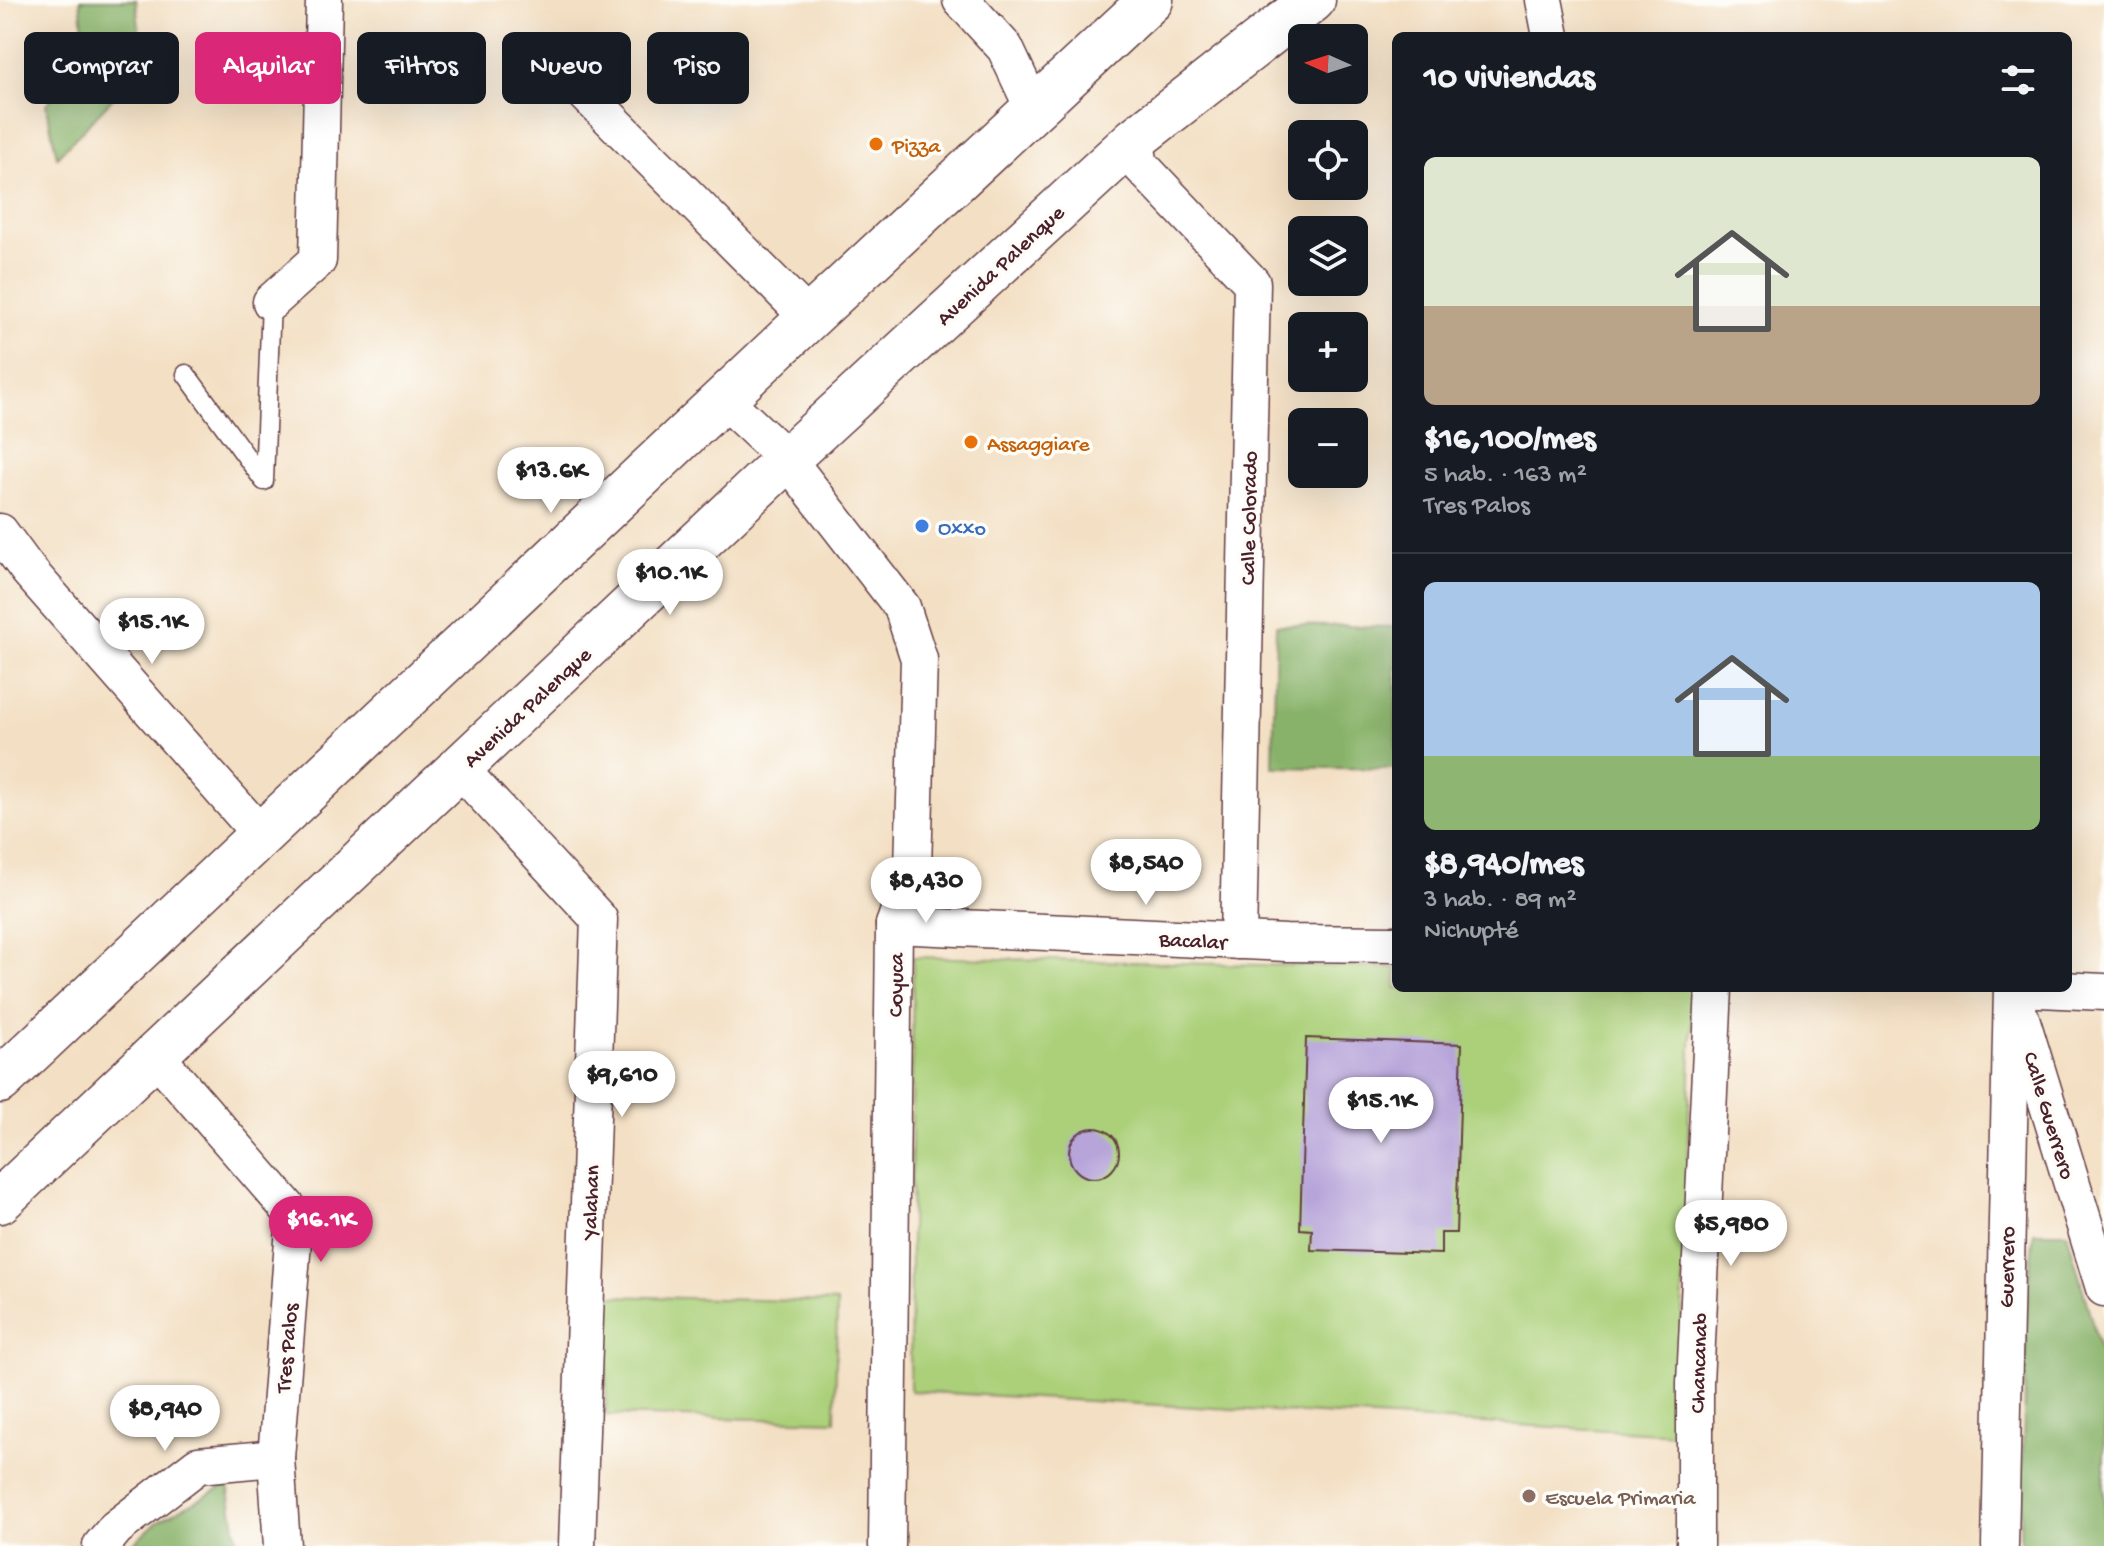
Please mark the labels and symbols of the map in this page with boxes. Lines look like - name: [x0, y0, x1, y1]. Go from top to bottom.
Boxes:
- north arrow: [1288, 24, 1368, 104]
- marker: Pizza: [867, 135, 885, 153]
- place label: Pizza: [891, 135, 941, 161]
- street label: Avenida Palenque: [932, 201, 1072, 333]
- marker: Assaggiare: [962, 433, 980, 451]
- place label: Assaggiare: [987, 433, 1090, 459]
- pin: $13.6K: [486, 447, 616, 515]
- street label: Calle Colorado: [1237, 451, 1265, 585]
- marker: Oxxo: [913, 517, 931, 535]
- place label: Oxxo: [938, 517, 986, 543]
- pin: $10.1K: [605, 549, 735, 617]
- pin: $15.1K: [87, 598, 217, 666]
- street label: Avenida Palenque: [459, 643, 599, 775]
- pin: $8,540: [1081, 839, 1211, 907]
- pin: $8,430: [861, 857, 991, 925]
- street label: Bacalar: [1157, 928, 1230, 958]
- street label: Coyuca: [884, 952, 912, 1017]
- street label: Calle Guerrero: [2015, 1049, 2079, 1183]
- pin: $9,610: [557, 1051, 687, 1119]
- pin: $15.1K: [1316, 1077, 1446, 1145]
- street label: Yalahan: [579, 1164, 607, 1242]
- pin: $16.1K: [256, 1196, 386, 1264]
- pin: $5,980: [1666, 1200, 1796, 1268]
- street label: Guerrero: [1995, 1226, 2023, 1308]
- street label: Tres Palos: [272, 1302, 306, 1396]
- street label: Chancanab: [1686, 1312, 1716, 1414]
- pin: $8,940: [100, 1385, 230, 1453]
- marker: Escuela Primaria: [1520, 1487, 1538, 1505]
- place label: Escuela Primaria: [1545, 1487, 1696, 1513]

